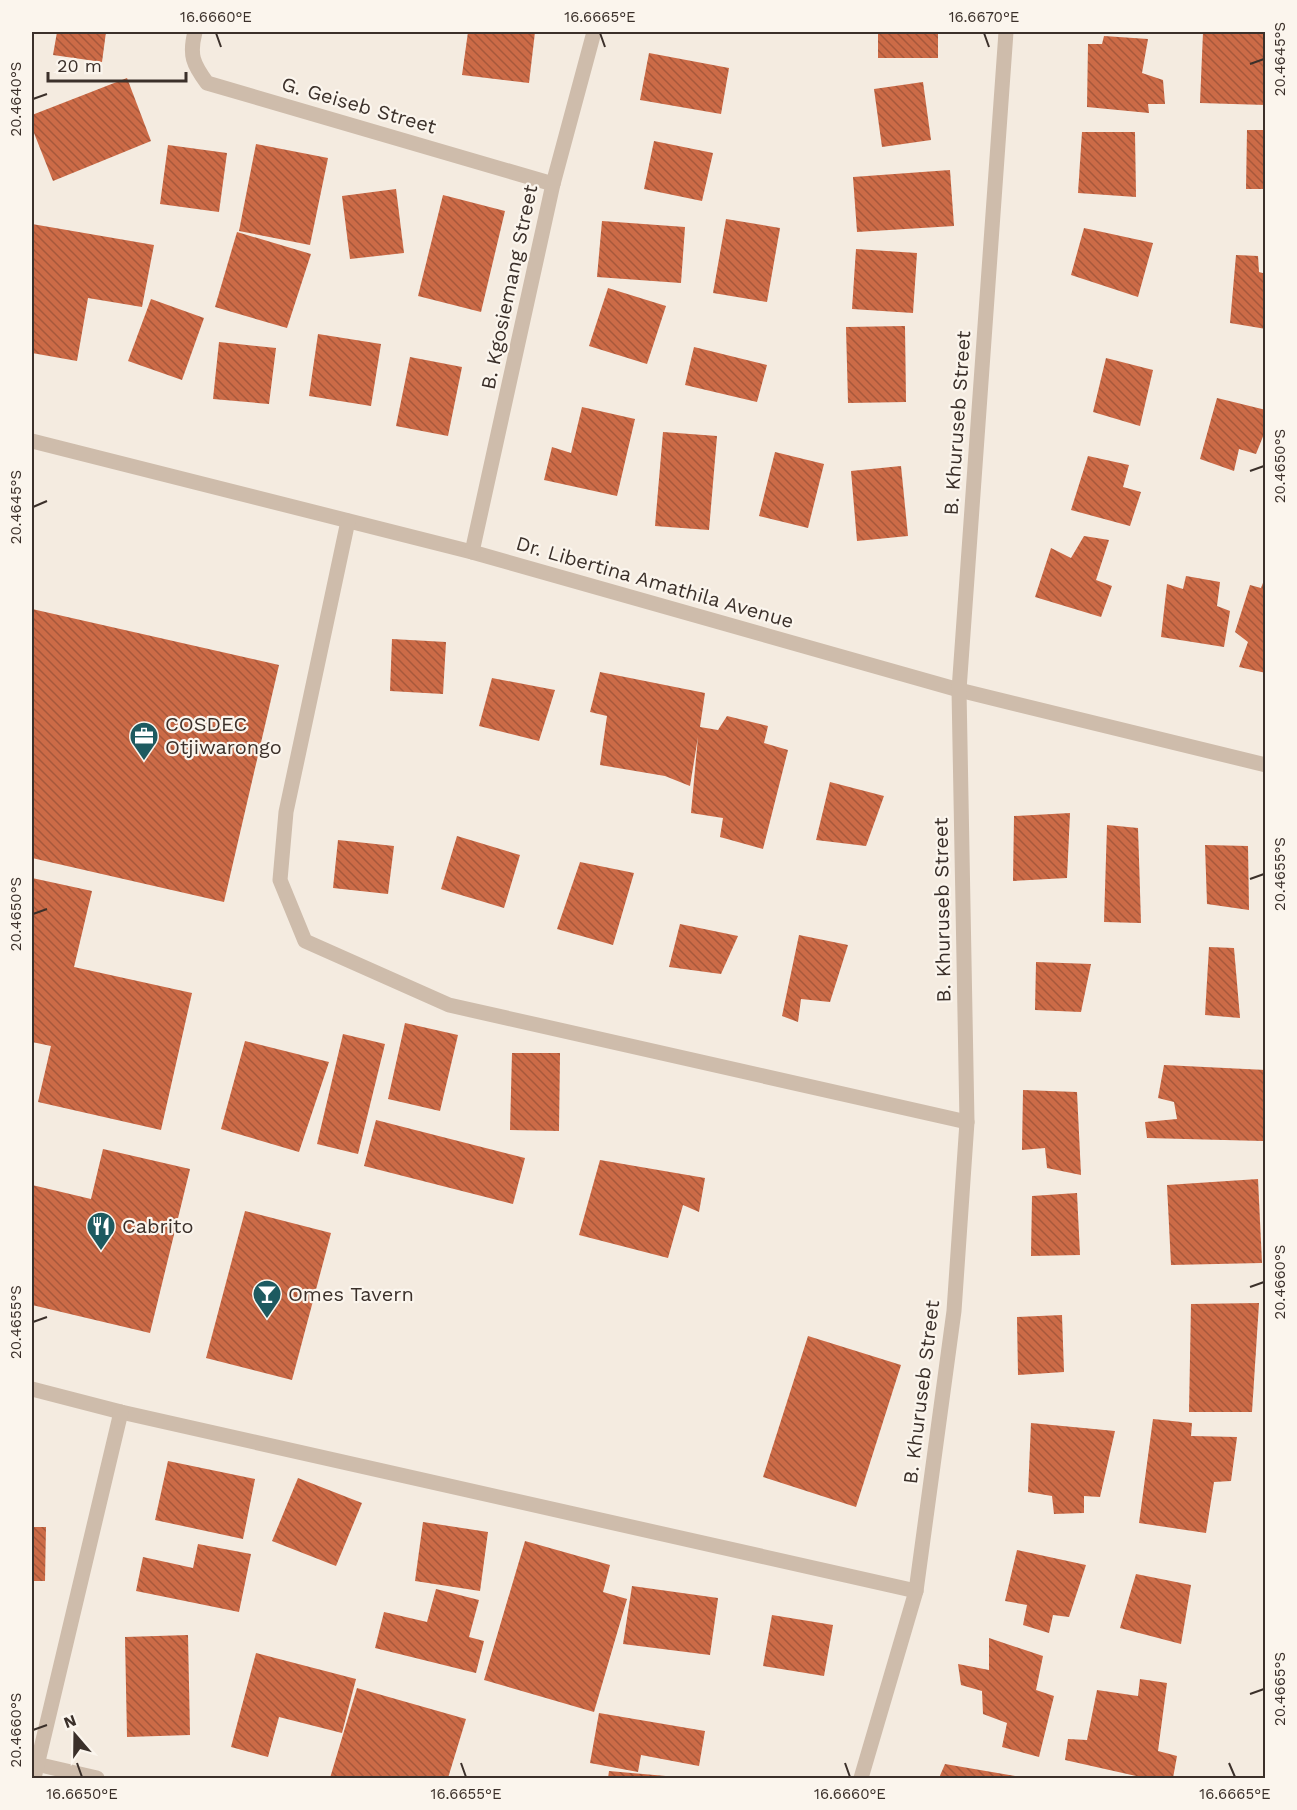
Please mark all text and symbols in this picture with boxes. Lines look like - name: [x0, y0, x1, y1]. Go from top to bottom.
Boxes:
- text: 16.6660°E: [180, 8, 252, 26]
- text: 16.6665°E: [564, 8, 636, 26]
- text: 16.6670°E: [949, 8, 1019, 26]
- text: 20.4645°S: [1271, 22, 1289, 96]
- scale bar: [48, 45, 186, 83]
- text: 20 m: [57, 55, 102, 76]
- text: 20.4640°S: [7, 62, 25, 136]
- street label: G. Geiseb Street: [279, 71, 440, 139]
- street label: B. Kgosiemang Street: [476, 182, 543, 392]
- street label: B. Khuruseb Street: [939, 329, 975, 516]
- text: 20.4650°S: [1271, 429, 1289, 503]
- text: 20.4645°S: [7, 470, 25, 544]
- street label: Dr. Libertina Amathila Avenue: [513, 531, 797, 633]
- place label: COSDEC Otjiwarongo: [165, 712, 282, 759]
- office icon: COSDEC Otjiwarongo: [128, 720, 160, 762]
- street label: B. Khuruseb Street: [928, 817, 956, 1003]
- text: 20.4655°S: [1271, 837, 1289, 911]
- text: 20.4650°S: [7, 877, 25, 951]
- restaurant icon: Cabrito: [85, 1210, 117, 1252]
- place label: Cabrito: [122, 1214, 193, 1238]
- text: 20.4660°S: [1271, 1245, 1289, 1319]
- bar icon: Omes Tavern: [251, 1278, 283, 1320]
- place label: Omes Tavern: [288, 1282, 414, 1306]
- text: 20.4655°S: [7, 1285, 25, 1359]
- street label: B. Khuruseb Street: [898, 1298, 944, 1485]
- text: 20.4665°S: [1271, 1652, 1289, 1726]
- text: 20.4660°S: [7, 1693, 25, 1767]
- north arrow: [45, 1705, 105, 1765]
- text: N: [61, 1710, 79, 1732]
- text: 16.6650°E: [46, 1785, 118, 1803]
- text: 16.6655°E: [431, 1785, 501, 1803]
- text: 16.6660°E: [814, 1785, 886, 1803]
- text: 16.6665°E: [1199, 1785, 1271, 1803]

